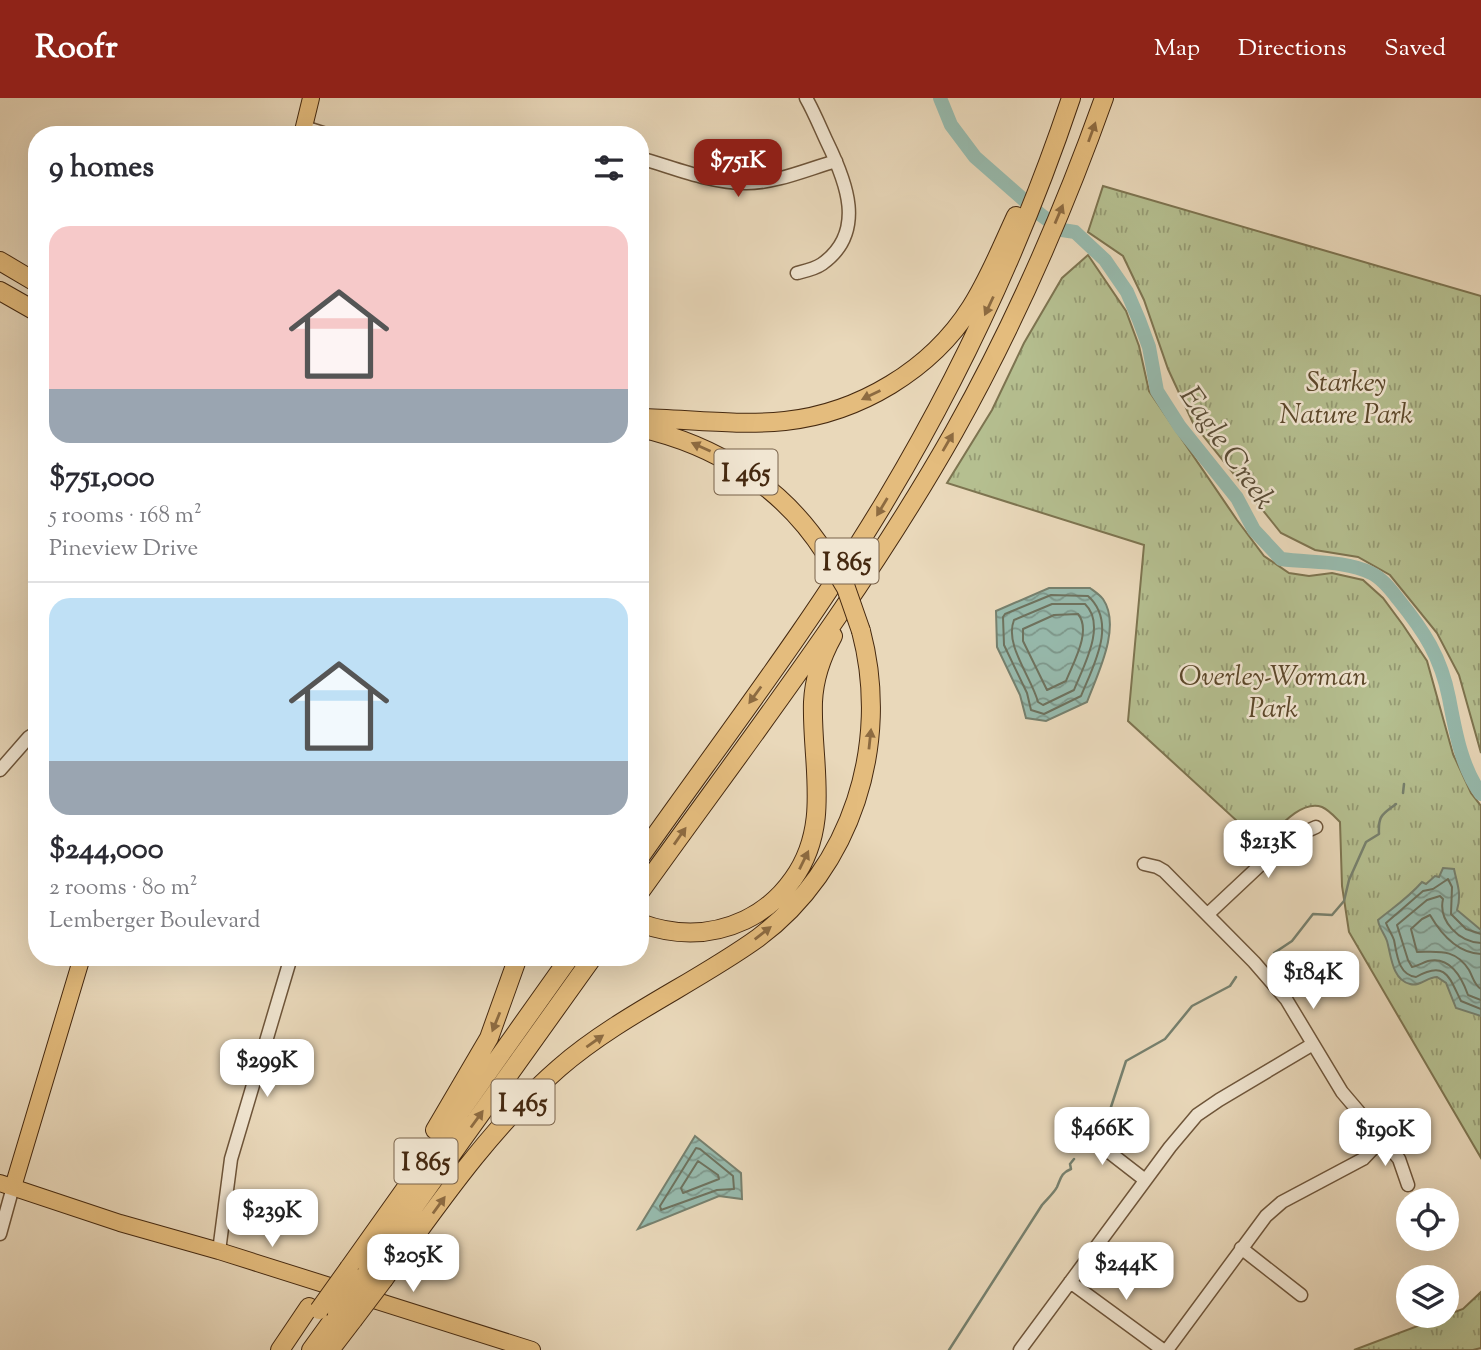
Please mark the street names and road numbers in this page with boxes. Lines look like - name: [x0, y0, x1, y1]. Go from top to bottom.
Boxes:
- road number: I 465: [714, 450, 778, 494]
- road number: I 865: [816, 538, 878, 583]
- road number: I 465: [491, 1079, 554, 1124]
- road number: I 865: [394, 1138, 458, 1184]

